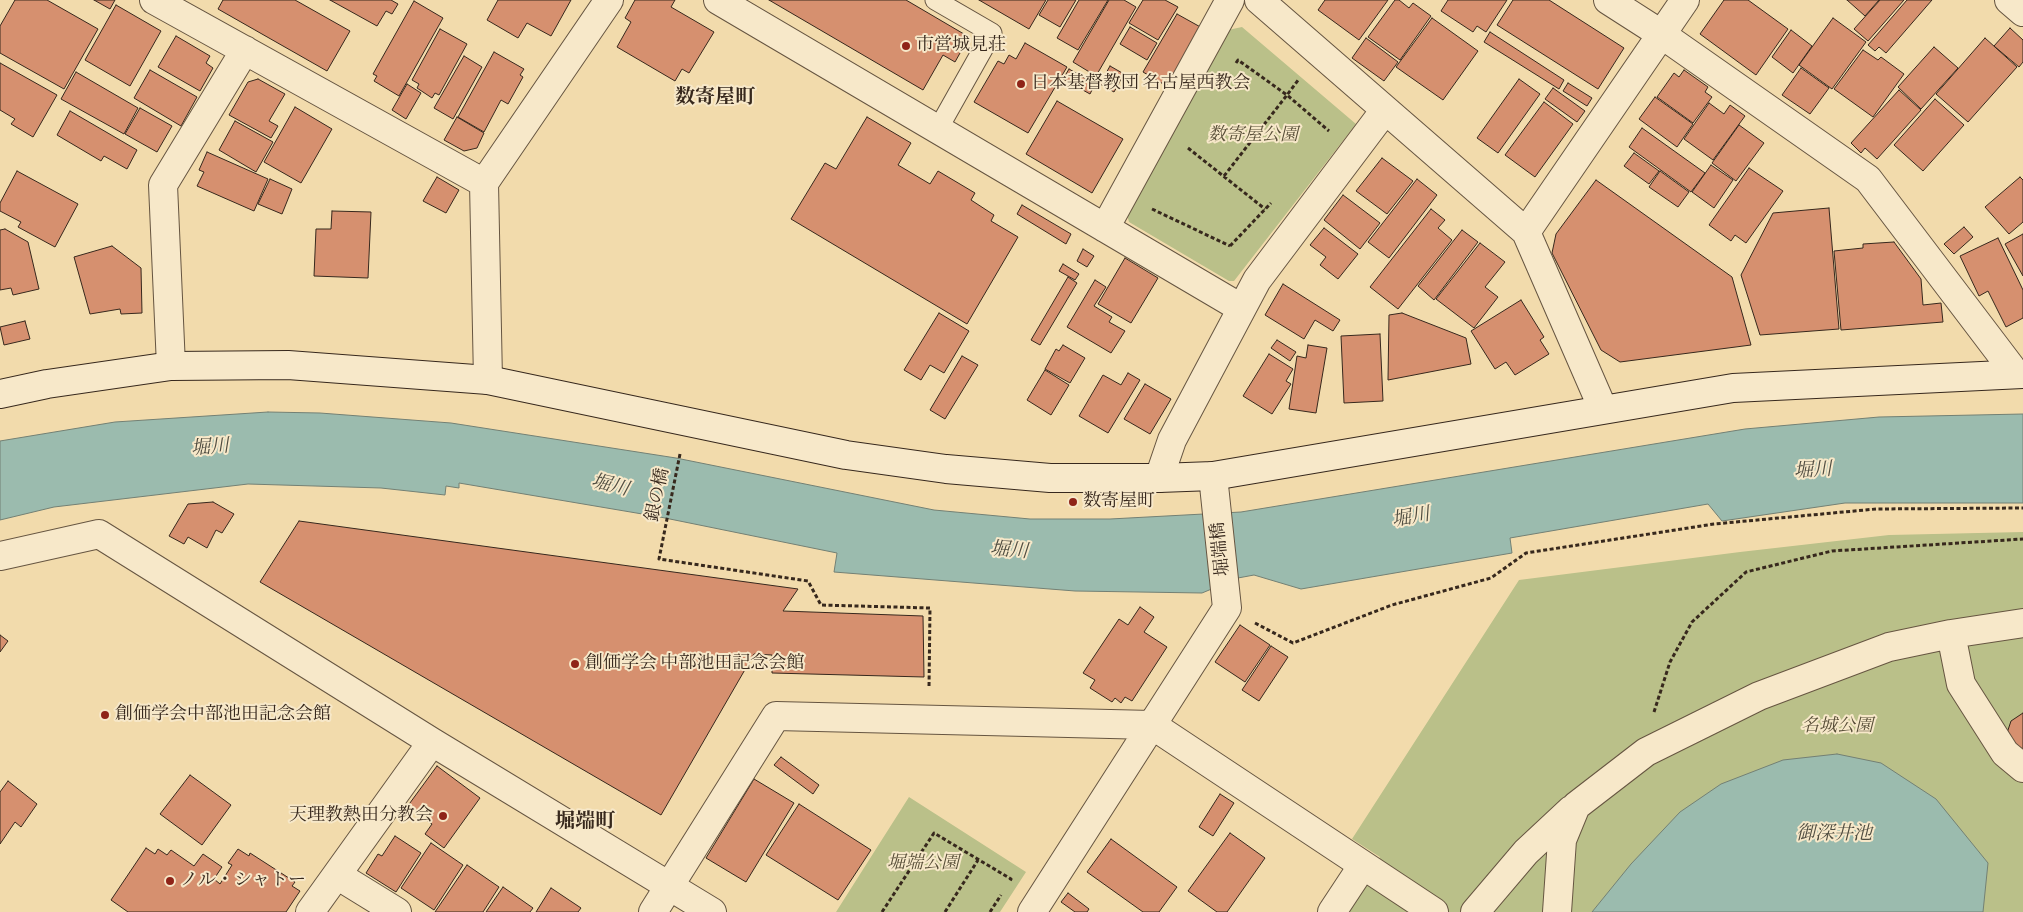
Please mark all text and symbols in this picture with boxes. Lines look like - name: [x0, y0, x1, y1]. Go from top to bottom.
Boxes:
- place label: 市営城見荘: [916, 35, 1006, 57]
- marker: 市営城見荘: [900, 40, 912, 52]
- place label: 日本基督教団 名古屋西教会: [1031, 73, 1251, 95]
- marker: 日本基督教団 名古屋西教会: [1015, 78, 1027, 90]
- district label: 数寄屋町: [675, 86, 755, 110]
- park label: 数寄屋公園: [1208, 125, 1298, 147]
- water label: 堀川: [190, 435, 230, 461]
- water label: 堀川: [1793, 458, 1833, 484]
- street label: 銀の橋: [642, 466, 674, 524]
- water label: 堀川: [589, 470, 631, 502]
- place label: 数寄屋町: [1083, 491, 1155, 513]
- marker: 数寄屋町: [1067, 496, 1079, 508]
- water label: 堀川: [1390, 503, 1432, 533]
- street label: 堀端橋: [1207, 521, 1235, 577]
- water label: 堀川: [989, 538, 1029, 564]
- place label: 創価学会 中部池田記念会館: [585, 653, 805, 675]
- marker: 創価学会 中部池田記念会館: [569, 658, 581, 670]
- place label: 創価学会中部池田記念会館: [115, 704, 331, 726]
- marker: 創価学会中部池田記念会館: [99, 709, 111, 721]
- park label: 名城公園: [1801, 716, 1873, 738]
- place label: 天理教熱田分教会: [289, 805, 433, 827]
- marker: 天理教熱田分教会: [437, 810, 449, 822]
- district label: 堀端町: [555, 810, 615, 834]
- water label: 御深井池: [1796, 823, 1872, 845]
- park label: 堀端公園: [887, 853, 959, 875]
- place label: ノル・シャトー: [180, 870, 306, 892]
- marker: ノル・シャトー: [164, 875, 176, 887]

